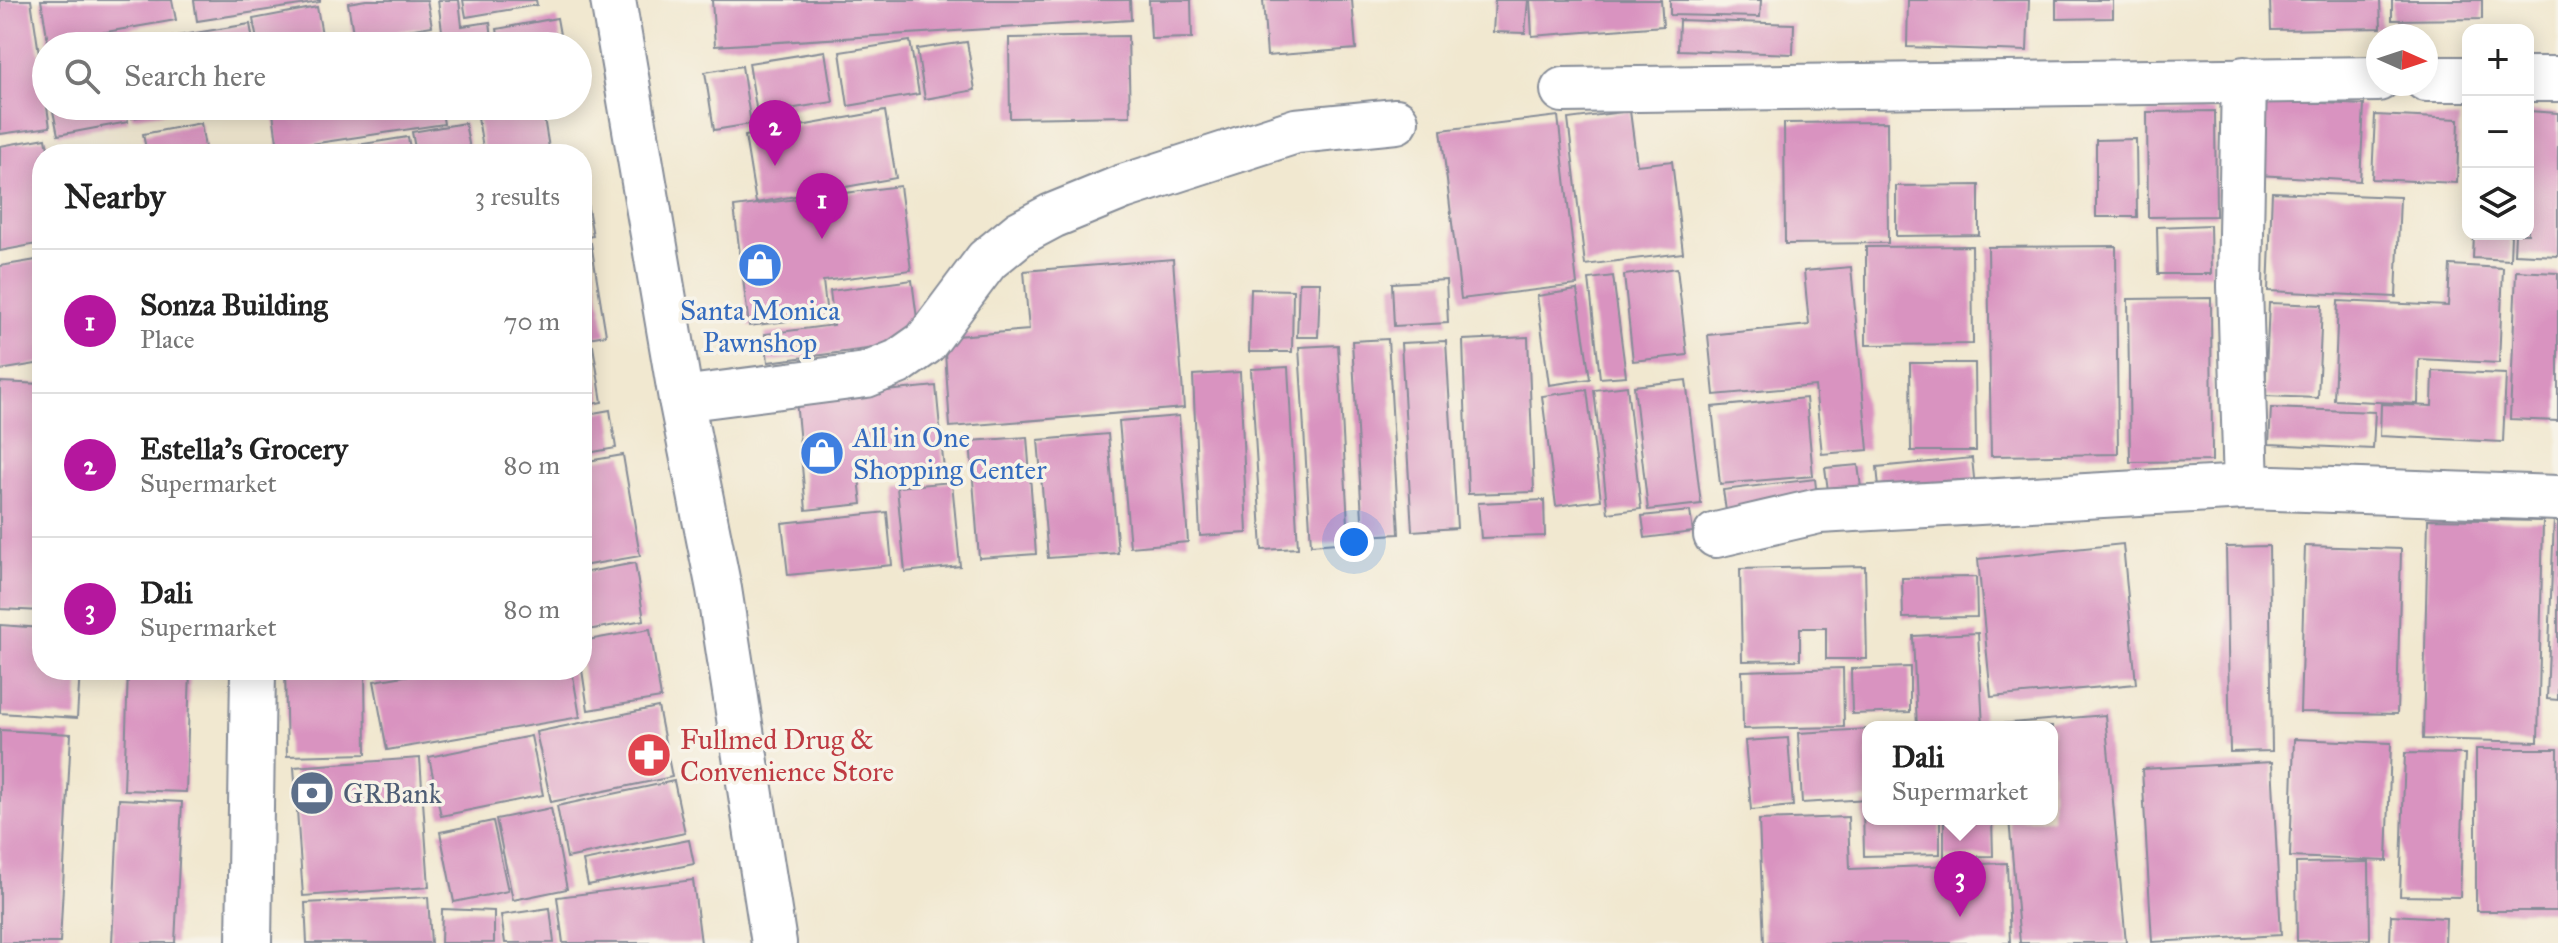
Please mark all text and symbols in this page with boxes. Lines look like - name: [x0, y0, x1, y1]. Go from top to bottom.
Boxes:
- north arrow: [2366, 24, 2438, 96]
- map controls: [2462, 24, 2534, 240]
- button: +: [2462, 24, 2534, 96]
- search box: [32, 32, 592, 120]
- icon: search: [60, 54, 104, 98]
- text: Search here: [124, 58, 266, 94]
- button: −: [2462, 96, 2534, 168]
- pin: 2: [749, 100, 801, 166]
- button: layers: [2462, 168, 2534, 240]
- pin: 1: [796, 173, 848, 239]
- text: Nearby: [64, 176, 166, 217]
- text: 3 results: [475, 180, 560, 212]
- shop icon: Santa Monica Pawnshop: [736, 241, 784, 289]
- text: Sonza Building: [140, 287, 327, 323]
- place label: Santa Monica Pawnshop: [680, 293, 840, 360]
- text: 1: [85, 305, 95, 337]
- text: 70 m: [504, 305, 560, 337]
- text: Place: [140, 323, 195, 355]
- place label: All in One Shopping Center: [852, 420, 1047, 487]
- shop icon: All in One Shopping Center: [798, 429, 846, 477]
- text: Estella's Grocery: [140, 431, 348, 467]
- text: 2: [84, 449, 96, 481]
- text: 80 m: [504, 449, 560, 481]
- text: Supermarket: [140, 467, 277, 499]
- your location: [1334, 522, 1374, 562]
- text: Dali: [140, 575, 193, 611]
- text: 3: [85, 593, 95, 625]
- text: 80 m: [504, 593, 560, 625]
- text: Supermarket: [140, 611, 277, 643]
- popup: [1862, 721, 2058, 825]
- place label: Fullmed Drug & Convenience Store: [680, 722, 894, 789]
- pharmacy icon: Fullmed Drug & Convenience Store: [625, 731, 673, 779]
- text: Dali: [1892, 739, 1944, 775]
- bank icon: GRBank: [288, 769, 336, 817]
- text: Supermarket: [1892, 775, 2028, 807]
- place label: GRBank: [343, 776, 442, 811]
- pin: 3: [1934, 851, 1986, 917]

